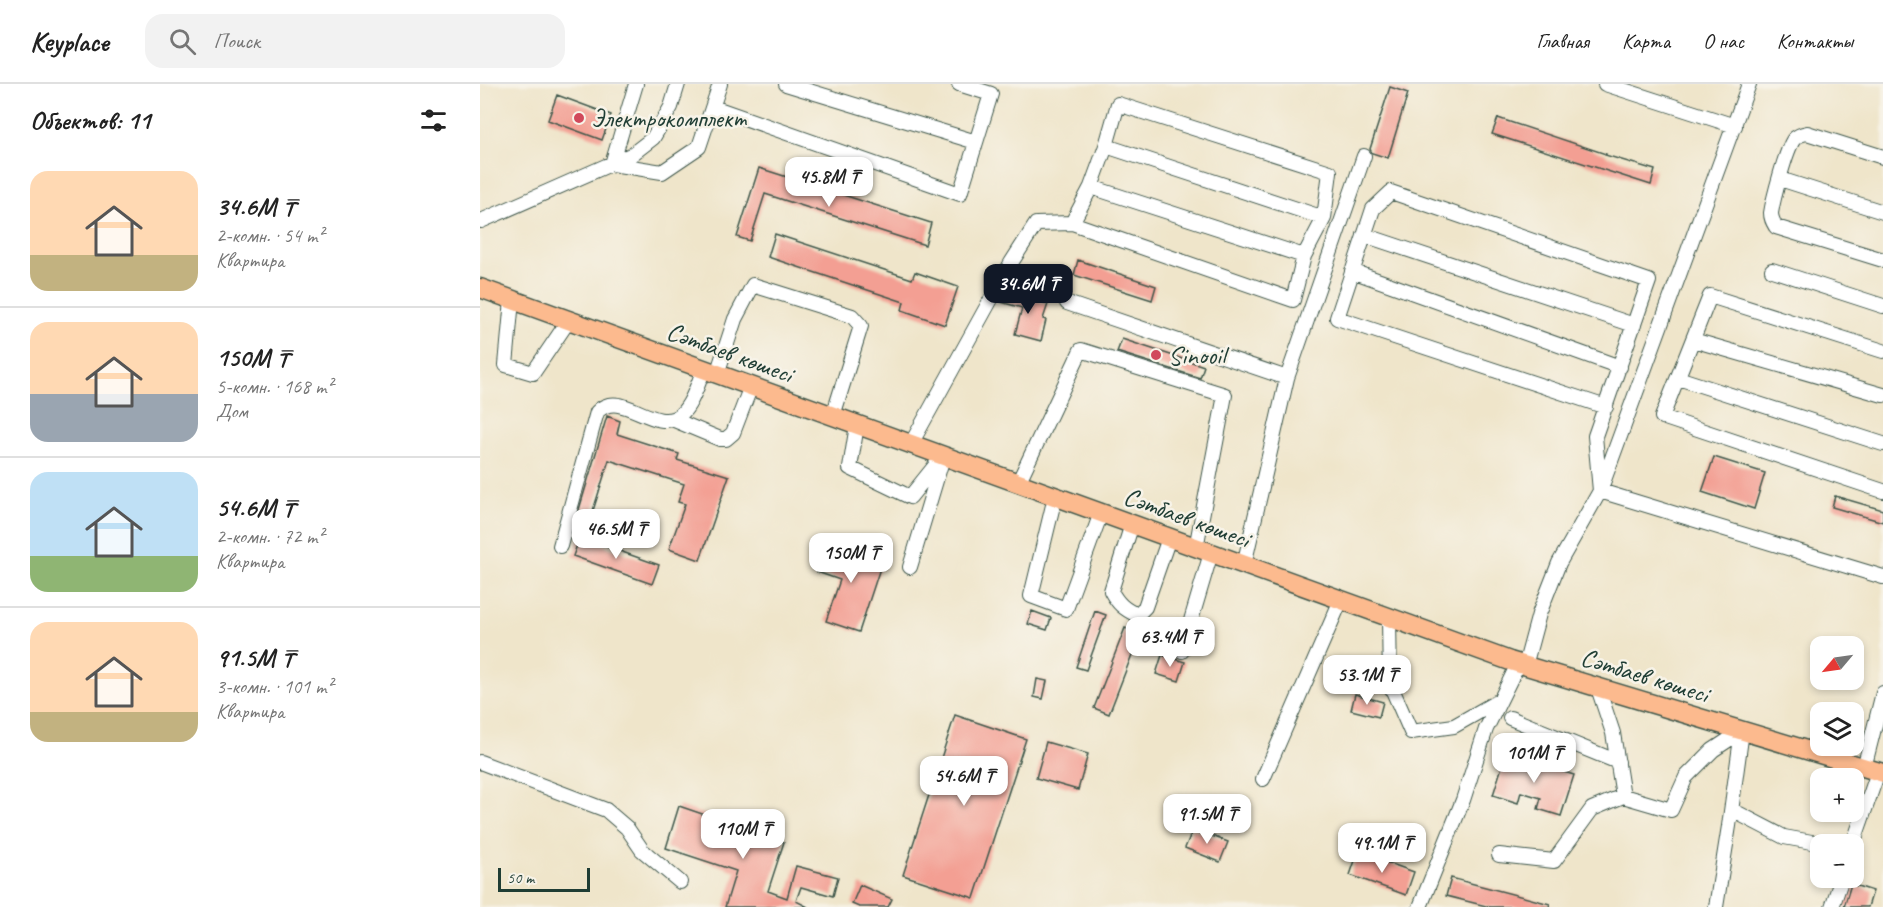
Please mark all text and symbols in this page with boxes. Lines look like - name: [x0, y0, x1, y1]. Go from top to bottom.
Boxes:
- search box: [145, 14, 565, 68]
- text: Keyplace: [30, 24, 109, 59]
- icon: search: [166, 25, 199, 58]
- text: Поиск: [214, 27, 260, 55]
- text: Главная: [1536, 28, 1589, 54]
- text: Карта: [1622, 28, 1670, 54]
- text: О нас: [1703, 28, 1744, 54]
- text: Контакты: [1777, 28, 1853, 54]
- place label: Электрокомплект: [591, 102, 747, 135]
- text: Объектов: 11: [30, 104, 150, 137]
- icon: filters: [417, 104, 450, 137]
- marker: Электрокомплект: [572, 111, 586, 125]
- pin: 45.8M ₸: [774, 157, 884, 208]
- text: 45.8M ₸: [799, 164, 859, 189]
- text: 34.6M ₸: [216, 190, 295, 223]
- icon: home: [78, 195, 150, 267]
- text: 2-комн. · 54 m²: [216, 223, 324, 248]
- text: Квартира: [216, 248, 284, 273]
- pin: 34.6M ₸: [973, 264, 1083, 315]
- text: 34.6M ₸: [998, 271, 1058, 296]
- street label: Сәтбаев көшесі: [662, 314, 800, 392]
- place label: Sinooil: [1168, 339, 1230, 372]
- text: 150M ₸: [216, 341, 289, 374]
- icon: home: [78, 346, 150, 418]
- marker: Sinooil: [1149, 348, 1163, 362]
- text: 5-комн. · 168 m²: [216, 374, 333, 399]
- text: Дом: [216, 399, 248, 424]
- street label: Сәтбаев көшесі: [1119, 479, 1257, 557]
- text: 54.6M ₸: [216, 491, 294, 524]
- icon: home: [78, 496, 150, 568]
- pin: 46.5M ₸: [561, 509, 671, 560]
- text: 46.5M ₸: [586, 516, 646, 541]
- text: 2-комн. · 72 m²: [216, 524, 324, 549]
- pin: 150M ₸: [802, 533, 900, 584]
- text: 150M ₸: [823, 540, 879, 565]
- text: Квартира: [216, 549, 284, 574]
- pin: 63.4M ₸: [1115, 617, 1225, 668]
- text: 63.4M ₸: [1140, 624, 1200, 649]
- north arrow: [1810, 636, 1864, 690]
- map controls: [1810, 636, 1864, 888]
- street label: Сәтбаев көшесі: [1577, 640, 1716, 711]
- text: 91.5M ₸: [216, 641, 293, 674]
- icon: home: [78, 646, 150, 718]
- pin: 53.1M ₸: [1312, 655, 1422, 706]
- text: 53.1M ₸: [1337, 662, 1397, 687]
- text: 3-комн. · 101 m²: [216, 674, 333, 699]
- text: Квартира: [216, 699, 284, 724]
- button: layers: [1810, 702, 1864, 756]
- pin: 101M ₸: [1485, 733, 1583, 784]
- text: 101M ₸: [1506, 740, 1562, 765]
- pin: 54.6M ₸: [909, 756, 1019, 807]
- text: 54.6M ₸: [934, 763, 994, 788]
- button: +: [1810, 768, 1864, 822]
- pin: 91.5M ₸: [1152, 794, 1262, 845]
- text: 91.5M ₸: [1177, 801, 1237, 826]
- pin: 110M ₸: [694, 809, 792, 860]
- text: 110M ₸: [715, 816, 771, 841]
- pin: 49.1M ₸: [1327, 823, 1437, 874]
- text: 49.1M ₸: [1352, 830, 1412, 855]
- button: −: [1810, 834, 1864, 888]
- scale bar: [498, 865, 590, 892]
- text: 50 m: [507, 868, 534, 888]

